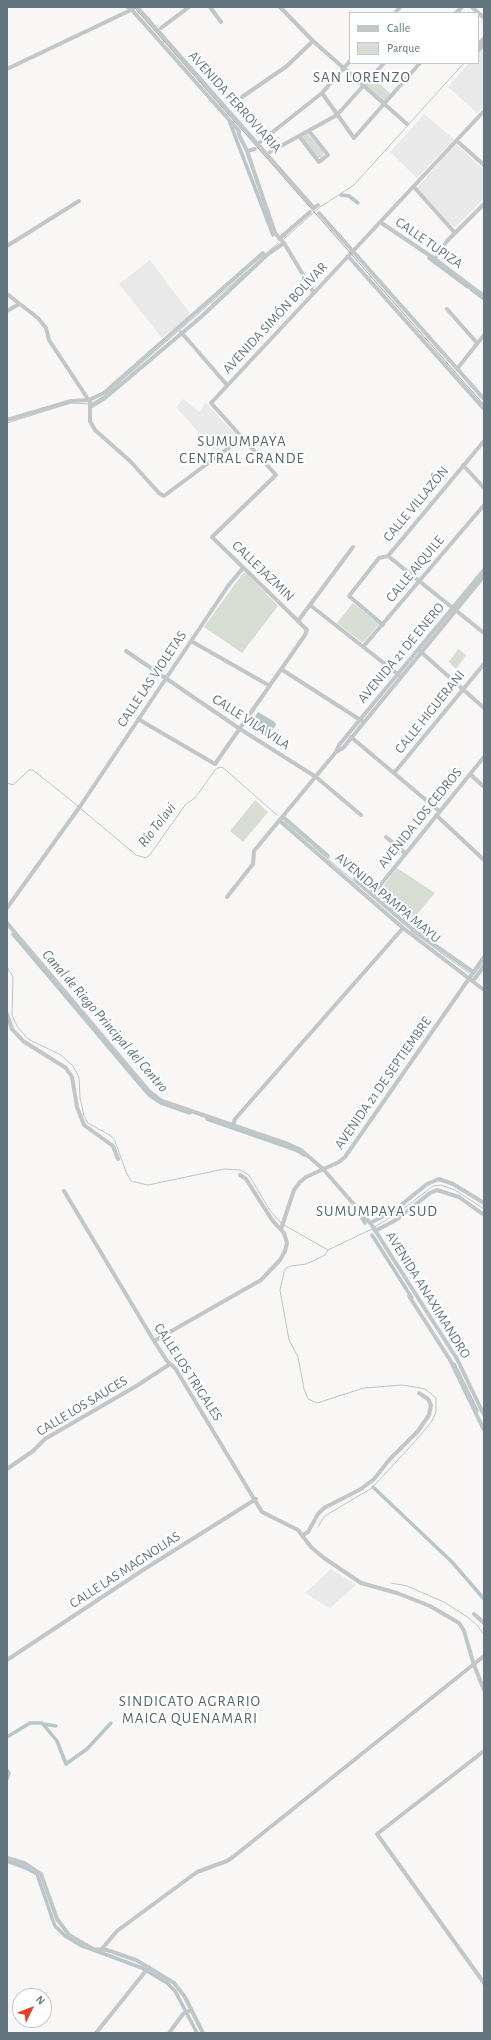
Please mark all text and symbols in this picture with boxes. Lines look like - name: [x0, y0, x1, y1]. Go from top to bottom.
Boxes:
- legend: [349, 12, 479, 64]
- text: Calle: [387, 22, 410, 34]
- text: Parque: [387, 42, 420, 54]
- street label: AVENIDA FERROVIARIA: [185, 48, 285, 156]
- district label: SAN LORENZO: [313, 68, 411, 86]
- street label: CALLE TUPIZA: [392, 214, 466, 272]
- street label: AVENIDA SIMÓN BOLÍVAR: [219, 259, 331, 377]
- district label: SUMUMPAYA CENTRAL GRANDE: [179, 432, 305, 467]
- street label: CALLE VILLAZÓN: [380, 463, 452, 545]
- street label: CALLE AIQUILE: [382, 532, 448, 606]
- street label: CALLE JAZMIN: [228, 537, 298, 605]
- street label: AVENIDA 21 DE ENERO: [354, 599, 448, 707]
- street label: CALLE LAS VIOLETAS: [114, 628, 190, 730]
- street label: CALLE HIGUERANI: [391, 667, 469, 757]
- street label: CALLE VILA VILA: [209, 691, 293, 753]
- street label: AVENIDA LOS CEDROS: [374, 764, 466, 872]
- water label: Río Tolavi: [134, 799, 180, 851]
- street label: AVENIDA PAMPA MAYU: [332, 849, 444, 947]
- water label: Canal de Riego Principal del Centro: [38, 946, 172, 1096]
- street label: AVENIDA 21 DE SEPTIEMBRE: [331, 1014, 435, 1152]
- district label: SUMUMPAYA SUD: [316, 1202, 438, 1220]
- street label: AVENIDA ANAXIMANDRO: [382, 1228, 474, 1362]
- street label: CALLE LOS TRIGALES: [150, 1320, 226, 1424]
- street label: CALLE LOS SAUCES: [33, 1372, 131, 1440]
- street label: CALLE LAS MAGNOLIAS: [66, 1528, 184, 1612]
- district label: SINDICATO AGRARIO MAICA QUENAMARI: [119, 1692, 261, 1727]
- north arrow: [12, 1988, 52, 2028]
- text: N: [34, 1994, 47, 2007]

